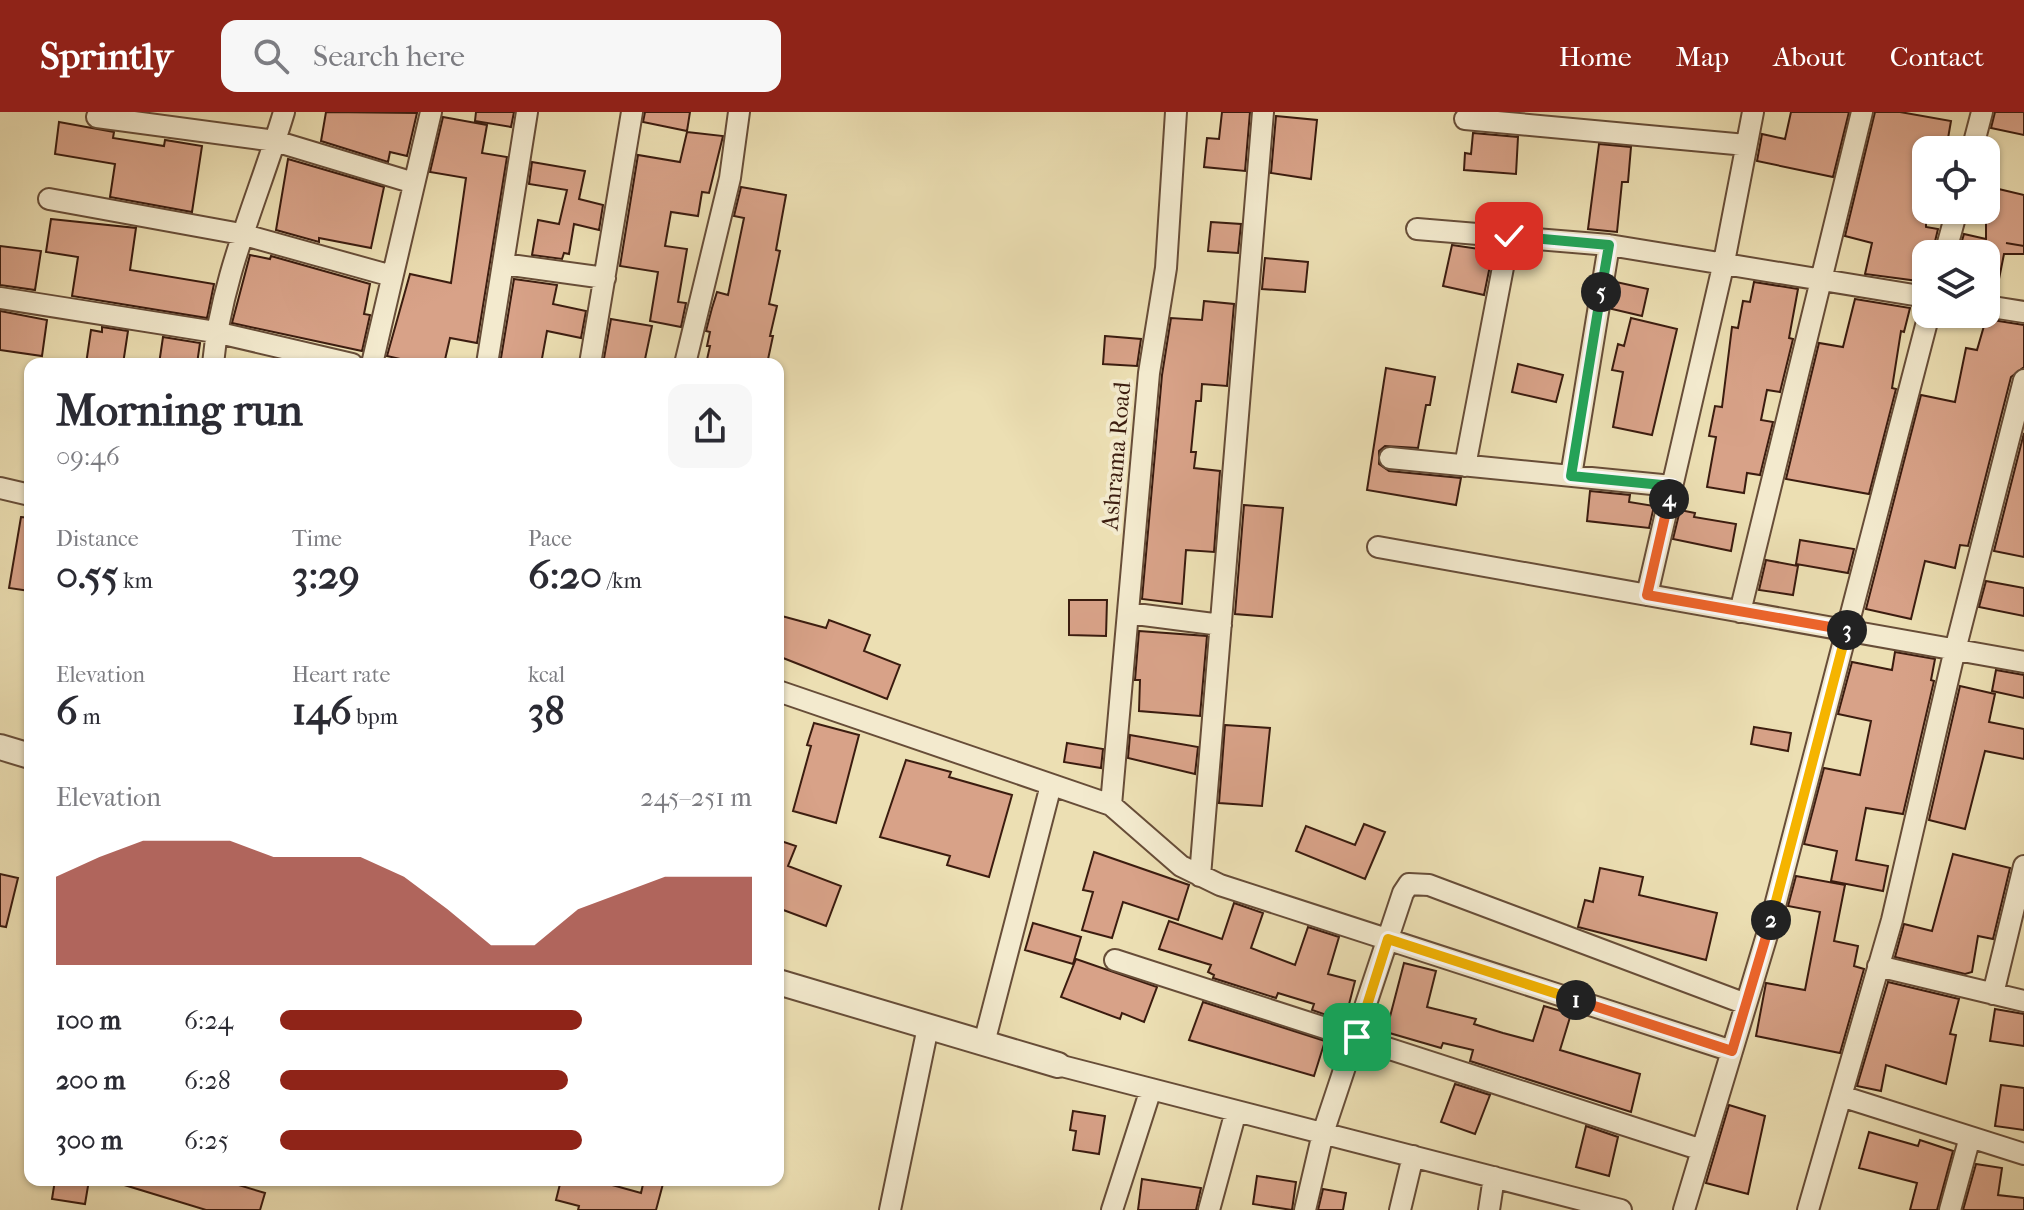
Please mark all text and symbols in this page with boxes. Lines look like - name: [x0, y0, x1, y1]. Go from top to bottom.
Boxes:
- search box: [221, 20, 781, 92]
- text: Sprintly: [40, 34, 173, 79]
- icon: search: [249, 34, 293, 78]
- text: Search here: [313, 39, 465, 74]
- text: Home: [1559, 40, 1632, 73]
- text: Map: [1676, 40, 1729, 73]
- text: About: [1773, 40, 1846, 73]
- text: Contact: [1890, 40, 1984, 73]
- map controls: [1912, 136, 2000, 328]
- button: locate: [1912, 136, 2000, 224]
- pin: [1475, 202, 1543, 270]
- icon: check: [1487, 214, 1531, 258]
- button: layers: [1912, 240, 2000, 328]
- pin: 5: [1581, 272, 1621, 312]
- text: 5: [1596, 279, 1606, 305]
- street label: Ashrama Road: [1095, 380, 1137, 532]
- button: share: [668, 384, 752, 468]
- text: Morning run: [56, 385, 303, 436]
- text: 09:46: [56, 441, 120, 472]
- pin: 4: [1649, 479, 1689, 519]
- text: 4: [1663, 486, 1676, 512]
- text: Distance: [56, 526, 139, 552]
- text: Time: [292, 526, 342, 552]
- text: Pace: [528, 526, 572, 552]
- text: 0.55: [56, 552, 119, 598]
- text: 3:29: [292, 552, 360, 598]
- text: 6:20: [528, 552, 602, 598]
- text: km: [119, 568, 153, 594]
- text: /km: [602, 568, 642, 594]
- pin: 3: [1827, 610, 1867, 650]
- text: 3: [1842, 617, 1852, 643]
- text: Elevation: [56, 662, 145, 688]
- text: Heart rate: [292, 662, 391, 688]
- text: kcal: [528, 662, 565, 688]
- text: 6: [56, 688, 78, 734]
- text: 146: [292, 688, 352, 734]
- text: 38: [528, 688, 565, 734]
- text: m: [78, 704, 101, 730]
- text: bpm: [352, 704, 398, 730]
- text: Elevation: [56, 782, 161, 813]
- text: 245–251 m: [640, 782, 752, 813]
- pin: 2: [1751, 900, 1791, 940]
- text: 2: [1765, 907, 1777, 933]
- pin: 1: [1556, 980, 1596, 1020]
- text: 1: [1572, 987, 1580, 1013]
- pin: [1323, 1003, 1391, 1071]
- text: 100 m: [56, 1005, 121, 1036]
- text: 6:24: [184, 1005, 233, 1036]
- icon: arrive: [1335, 1015, 1379, 1059]
- text: 200 m: [56, 1065, 125, 1096]
- text: 6:28: [184, 1065, 231, 1096]
- text: 300 m: [56, 1125, 123, 1156]
- text: 6:25: [184, 1125, 229, 1156]

